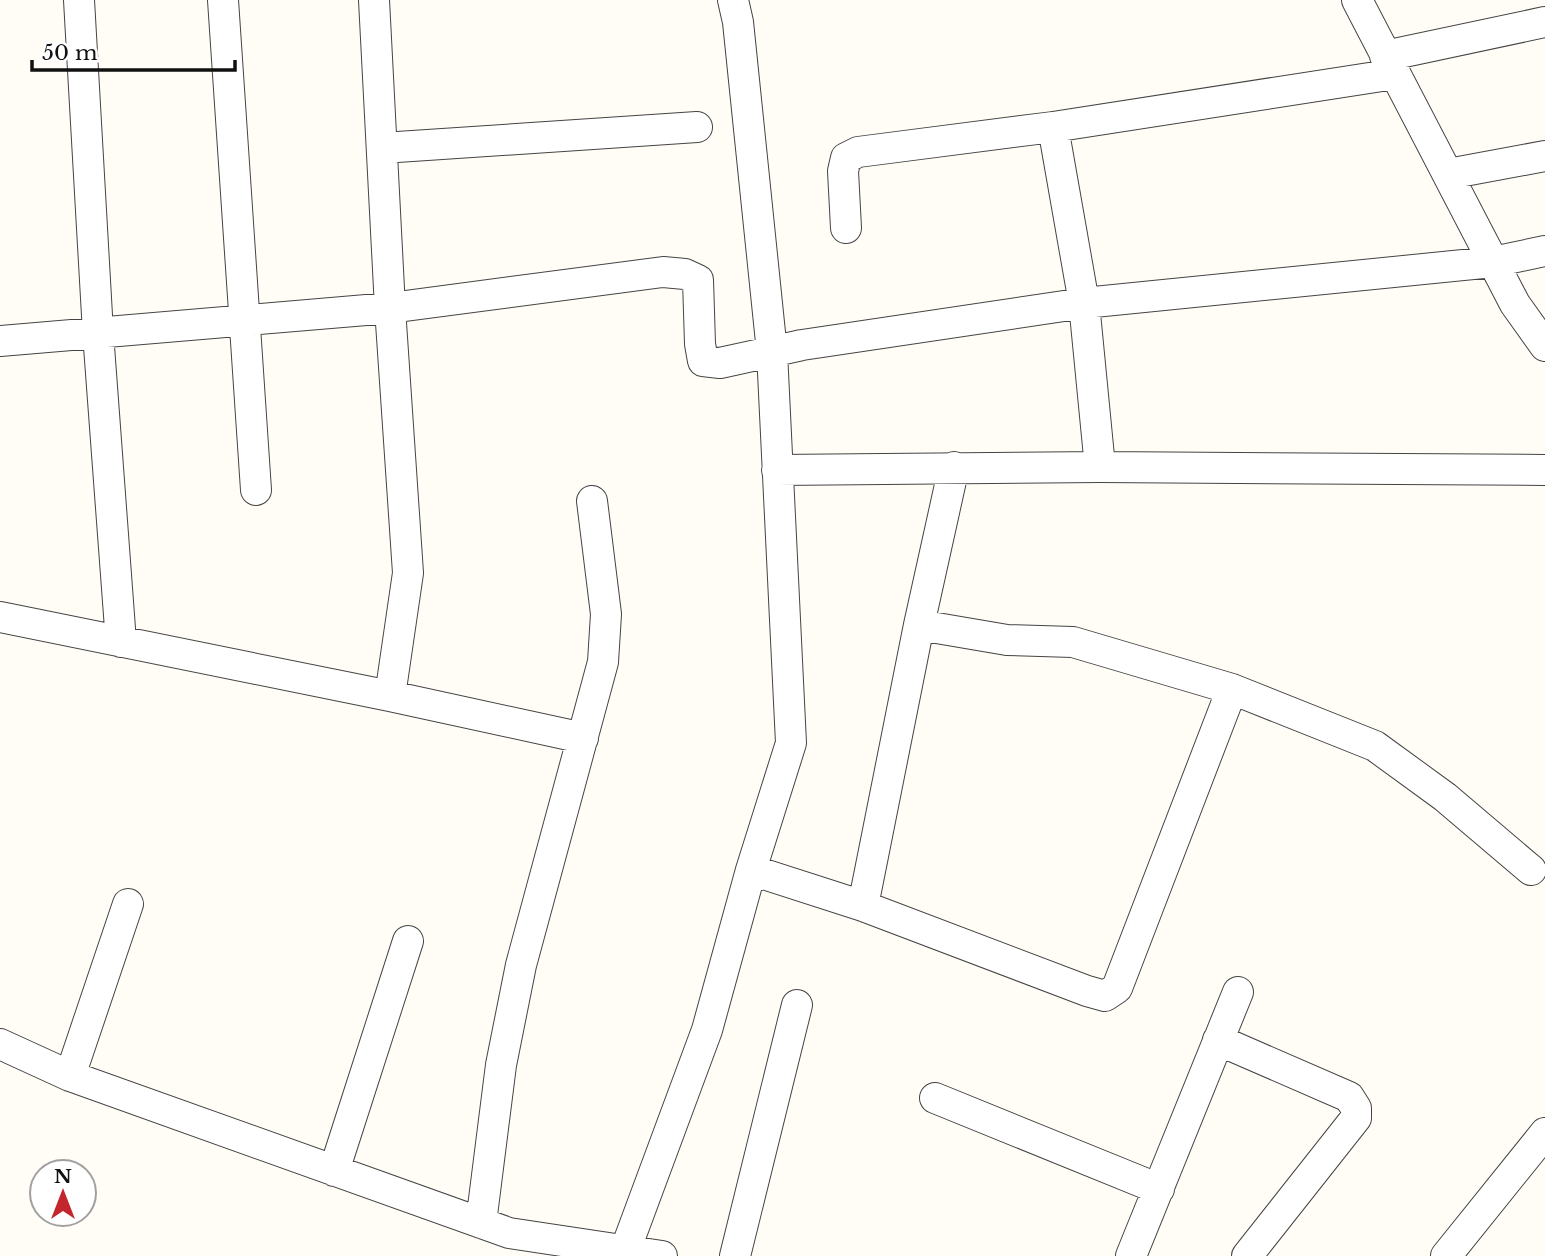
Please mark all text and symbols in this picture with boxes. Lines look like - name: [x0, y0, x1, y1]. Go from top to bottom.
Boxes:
- scale bar: [32, 28, 234, 72]
- text: 50 m: [42, 40, 98, 66]
- north arrow: [28, 1158, 98, 1228]
- text: N: [54, 1165, 72, 1188]

